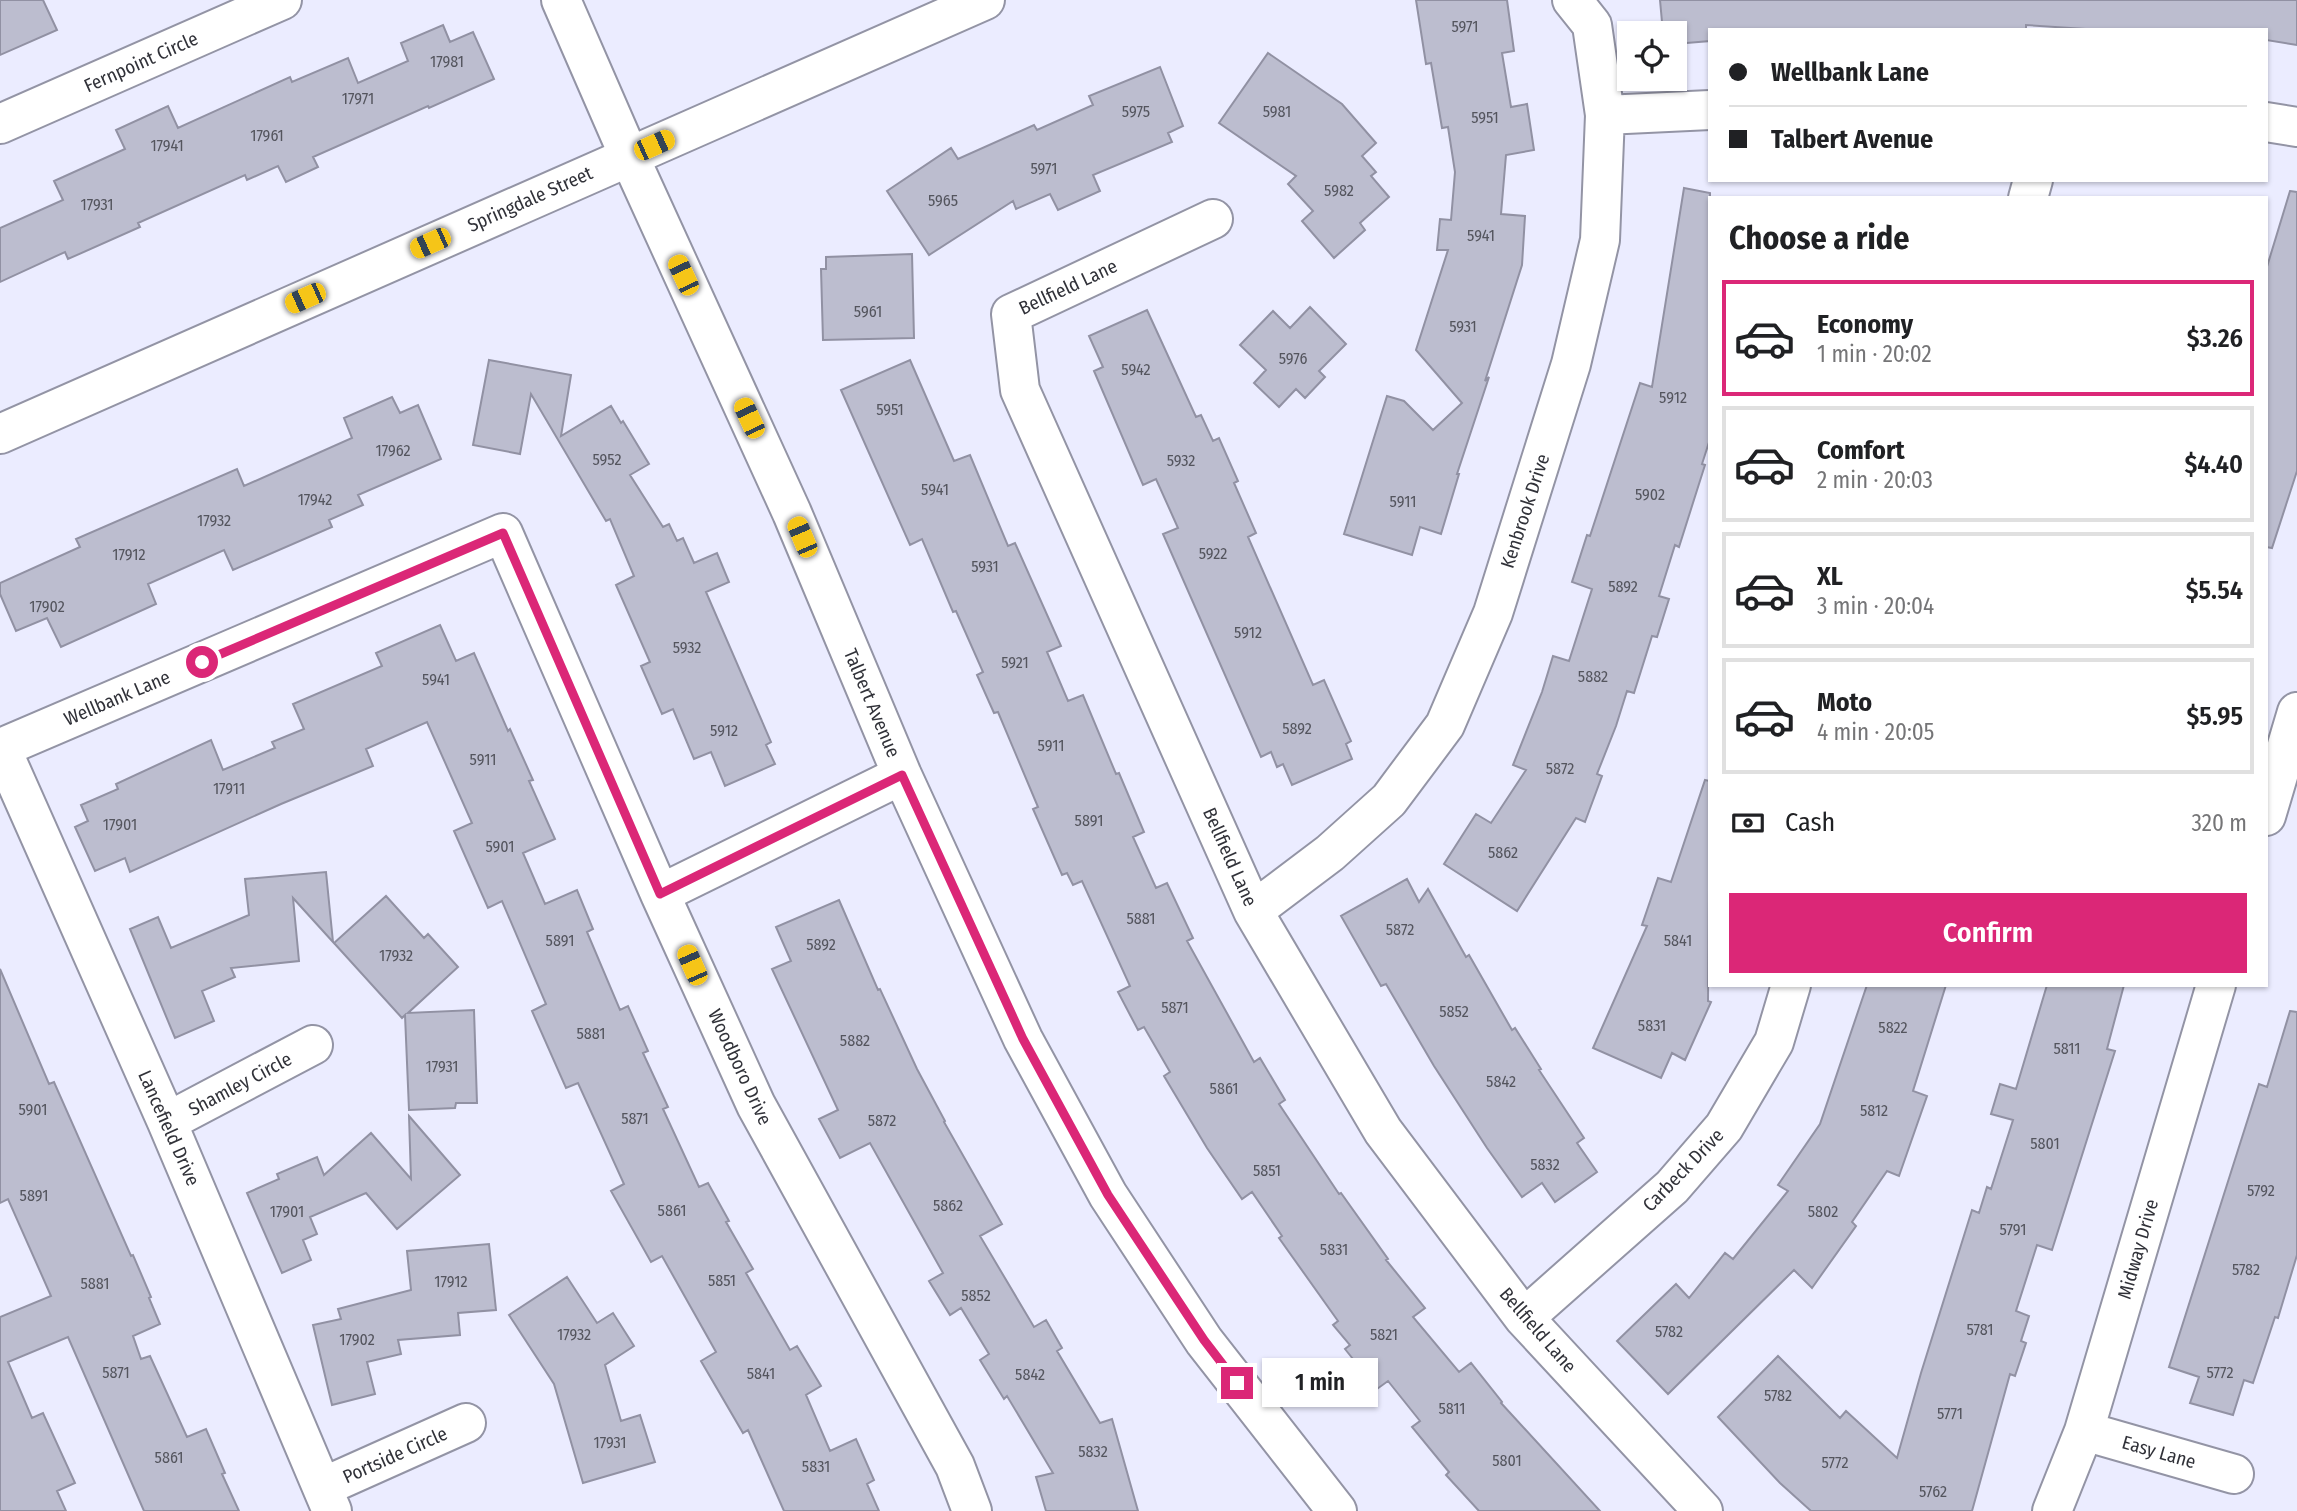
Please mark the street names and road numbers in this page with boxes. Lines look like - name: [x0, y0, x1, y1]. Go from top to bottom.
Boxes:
- street label: Fernpoint Circle: [80, 27, 202, 97]
- street label: Springdale Street: [464, 161, 597, 237]
- street label: Bellfield Lane: [1015, 254, 1121, 320]
- street label: Kenbrook Drive: [1496, 451, 1554, 571]
- street label: Talbert Avenue: [839, 645, 905, 761]
- street label: Wellbank Lane: [60, 665, 174, 731]
- street label: Bellfield Lane: [1198, 804, 1262, 910]
- street label: Woodboro Drive: [703, 1005, 777, 1129]
- street label: Shamley Circle: [184, 1047, 296, 1121]
- street label: Lancefield Drive: [133, 1067, 205, 1189]
- street label: Carbeck Drive: [1638, 1124, 1728, 1216]
- street label: Midway Drive: [2113, 1196, 2163, 1302]
- street label: Bellfield Lane: [1495, 1283, 1581, 1377]
- street label: Portside Circle: [339, 1422, 451, 1488]
- street label: Easy Lane: [2119, 1431, 2199, 1473]

